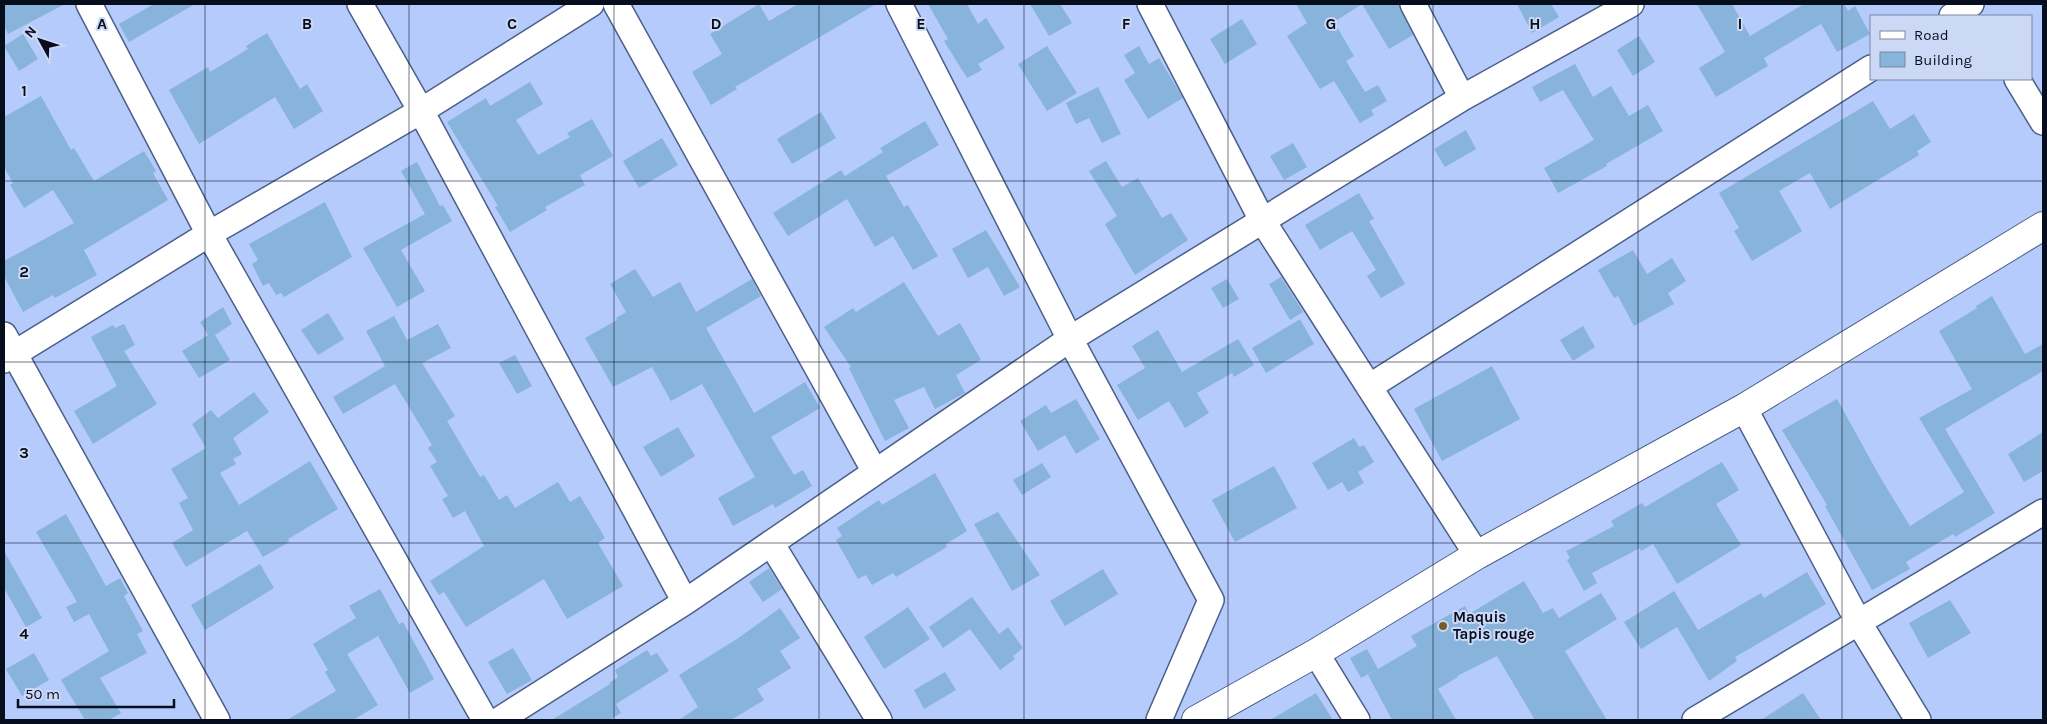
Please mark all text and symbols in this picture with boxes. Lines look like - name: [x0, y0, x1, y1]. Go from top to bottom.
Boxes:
- text: A: [97, 14, 107, 33]
- text: B: [302, 14, 312, 33]
- text: C: [507, 14, 517, 33]
- text: D: [711, 14, 722, 33]
- text: E: [916, 14, 926, 33]
- text: F: [1122, 14, 1131, 33]
- text: G: [1326, 14, 1336, 33]
- text: H: [1529, 14, 1541, 33]
- text: I: [1738, 14, 1742, 33]
- north arrow: [15, 15, 65, 65]
- legend: [1870, 15, 2032, 80]
- text: N: [21, 23, 40, 41]
- text: Road: [1914, 26, 1949, 44]
- text: Building: [1914, 51, 1972, 69]
- text: 1: [21, 81, 27, 100]
- text: 2: [19, 262, 29, 281]
- text: 3: [19, 443, 29, 462]
- place label: Maquis Tapis rouge: [1453, 608, 1535, 643]
- marker: Maquis Tapis rouge: [1437, 620, 1449, 632]
- text: 4: [19, 624, 29, 643]
- scale bar: [18, 676, 174, 708]
- text: 50 m: [25, 685, 60, 703]

